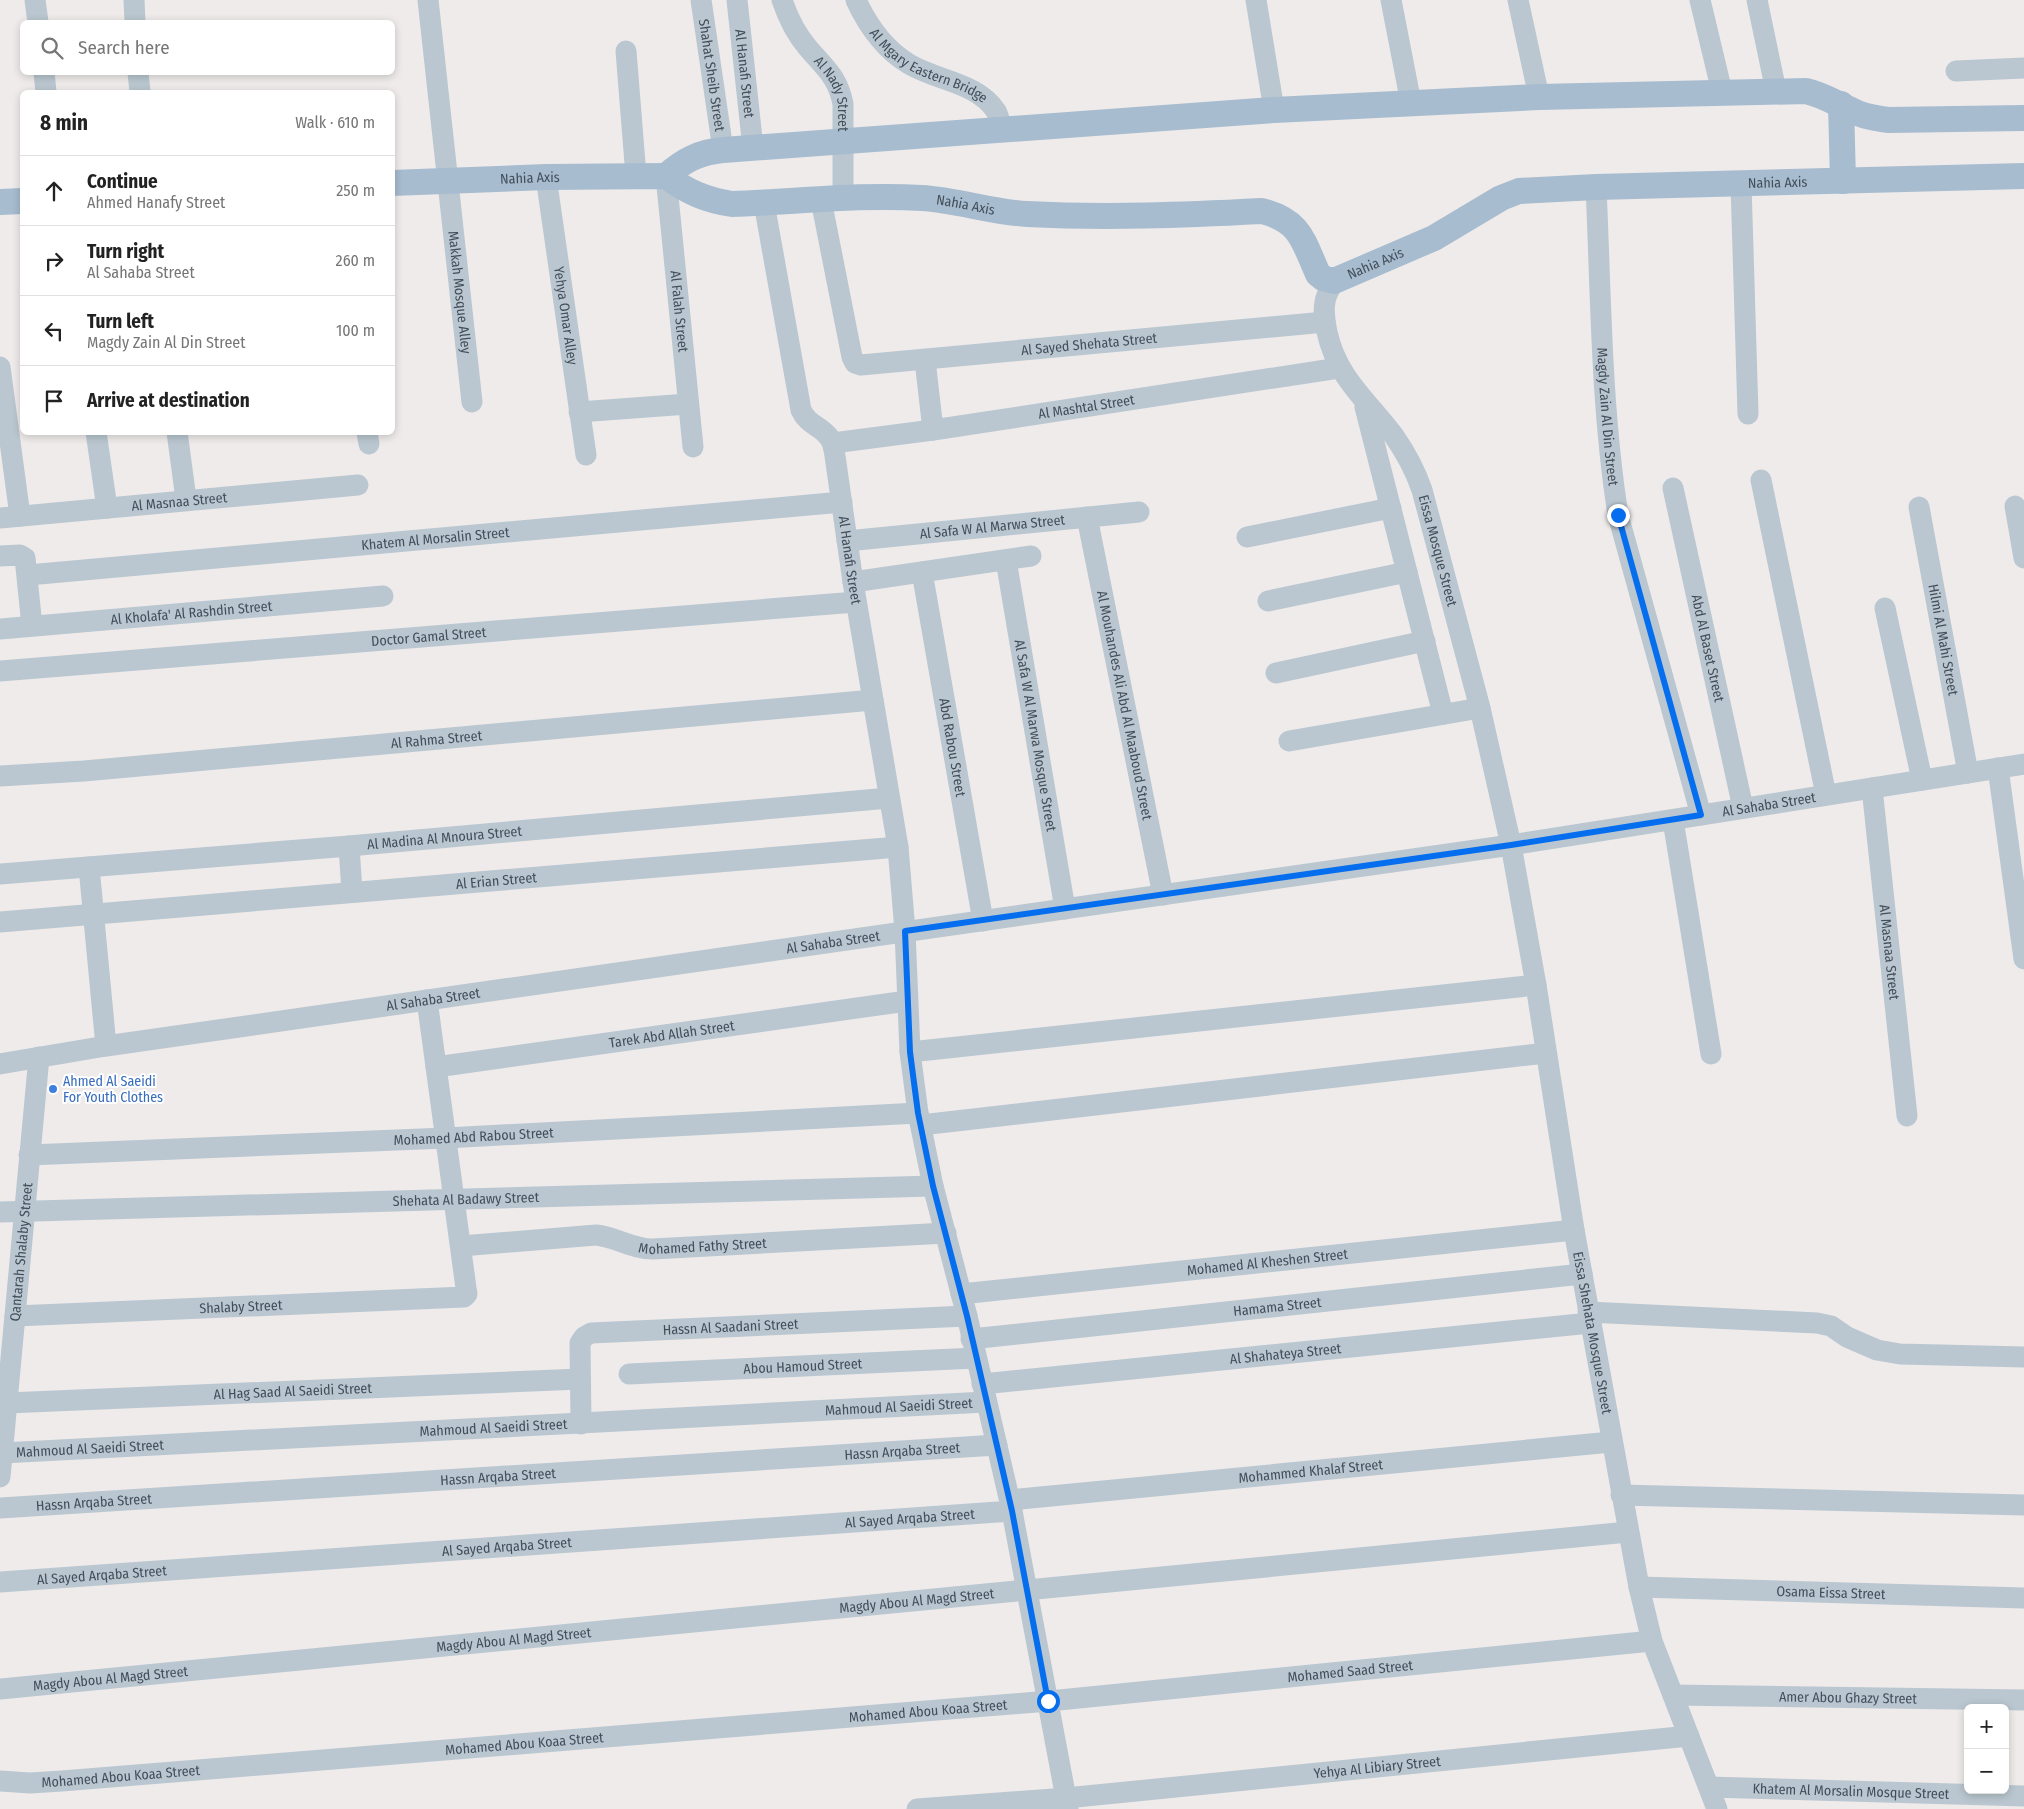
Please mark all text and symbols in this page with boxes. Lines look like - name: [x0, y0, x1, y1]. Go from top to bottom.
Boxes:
- street label: Shahat Sheib Street: [695, 18, 728, 133]
- search box: [20, 20, 395, 75]
- street label: Al Mgary Eastern Bridge: [866, 25, 991, 107]
- street label: Al Hanafi Street: [731, 28, 758, 119]
- icon: search: [38, 34, 66, 62]
- text: Search here: [78, 36, 170, 59]
- street label: Al Nady Street: [810, 53, 851, 132]
- text: 8 min: [40, 110, 88, 136]
- text: Walk · 610 m: [295, 113, 375, 132]
- street label: Nahia Axis: [500, 169, 560, 188]
- text: Continue: [87, 170, 158, 193]
- street label: Nahia Axis: [1748, 174, 1808, 192]
- icon: ahead: [40, 177, 68, 205]
- text: 250 m: [336, 181, 375, 200]
- street label: Nahia Axis: [935, 191, 996, 219]
- text: Ahmed Hanafy Street: [87, 193, 225, 212]
- street label: Makkah Mosque Alley: [444, 230, 475, 355]
- text: Turn right: [87, 240, 164, 263]
- street label: Nahia Axis: [1345, 244, 1406, 283]
- icon: right: [40, 247, 68, 275]
- text: 260 m: [336, 251, 375, 270]
- text: Al Sahaba Street: [87, 263, 195, 282]
- street label: Yehya Omar Alley: [550, 265, 581, 367]
- street label: Al Falah Street: [666, 270, 692, 353]
- text: Turn left: [87, 310, 154, 333]
- icon: left: [40, 317, 68, 345]
- text: 100 m: [336, 321, 375, 340]
- street label: Al Sayed Shehata Street: [1020, 330, 1158, 359]
- text: Magdy Zain Al Din Street: [87, 333, 245, 352]
- street label: Magdy Zain Al Din Street: [1593, 347, 1622, 487]
- icon: arrive: [40, 387, 68, 415]
- text: Arrive at destination: [87, 389, 250, 412]
- street label: Al Mashtal Street: [1037, 391, 1136, 423]
- street label: Al Masnaa Street: [131, 489, 228, 515]
- street label: Eissa Mosque Street: [1415, 493, 1461, 609]
- route end: [1607, 504, 1630, 527]
- street label: Al Safa W Al Marwa Street: [919, 511, 1066, 543]
- street label: Al Hanafi Street: [835, 515, 865, 606]
- street label: Khatem Al Morsalin Street: [361, 524, 511, 554]
- street label: Hilmi Al Mahi Street: [1924, 583, 1962, 697]
- street label: Al Mouhandes Ali Abd Al Maaboud Street: [1093, 589, 1156, 822]
- street label: Abd Al Baset Street: [1688, 593, 1728, 704]
- street label: Al Kholafa' Al Rashdin Street: [110, 598, 273, 628]
- street label: Doctor Gamal Street: [370, 624, 487, 650]
- street label: Al Safa W Al Marwa Mosque Street: [1011, 638, 1060, 833]
- street label: Abd Rabou Street: [935, 697, 969, 799]
- street label: Al Rahma Street: [390, 727, 483, 752]
- street label: Al Sahaba Street: [1721, 789, 1817, 821]
- street label: Al Madina Al Mnoura Street: [366, 823, 523, 853]
- street label: Al Erian Street: [455, 869, 538, 893]
- street label: Al Masnaa Street: [1875, 904, 1903, 1001]
- street label: Al Sahaba Street: [785, 927, 882, 958]
- street label: Al Sahaba Street: [385, 985, 482, 1015]
- street label: Tarek Abd Allah Street: [608, 1017, 736, 1052]
- place label: Ahmed Al Saeidi For Youth Clothes: [63, 1073, 163, 1106]
- marker: Ahmed Al Saeidi For Youth Clothes: [47, 1083, 59, 1095]
- street label: Mohamed Abd Rabou Street: [393, 1124, 554, 1149]
- street label: Qantarah Shalaby Street: [6, 1181, 36, 1322]
- street label: Shehata Al Badawy Street: [392, 1189, 540, 1210]
- street label: Mohamed Fathy Street: [637, 1235, 767, 1258]
- street label: Mohamed Al Kheshen Street: [1186, 1246, 1349, 1279]
- street label: Eissa Shehata Mosque Street: [1569, 1250, 1615, 1416]
- street label: Hamama Street: [1232, 1294, 1323, 1320]
- street label: Shalaby Street: [199, 1297, 283, 1317]
- street label: Hassn Al Saadani Street: [662, 1316, 799, 1339]
- street label: Al Shahateya Street: [1229, 1340, 1342, 1368]
- street label: Abou Hamoud Street: [743, 1355, 863, 1378]
- street label: Al Hag Saad Al Saeidi Street: [213, 1380, 373, 1403]
- street label: Mahmoud Al Saeidi Street: [824, 1395, 974, 1419]
- street label: Mahmoud Al Saeidi Street: [419, 1416, 568, 1440]
- street label: Mahmoud Al Saeidi Street: [16, 1437, 165, 1461]
- street label: Hassn Arqaba Street: [844, 1439, 961, 1464]
- street label: Mohammed Khalaf Street: [1238, 1456, 1384, 1487]
- street label: Hassn Arqaba Street: [440, 1465, 557, 1489]
- street label: Hassn Arqaba Street: [35, 1490, 153, 1515]
- street label: Al Sayed Arqaba Street: [844, 1506, 976, 1532]
- street label: Al Sayed Arqaba Street: [441, 1534, 573, 1560]
- street label: Al Sayed Arqaba Street: [36, 1562, 168, 1588]
- street label: Osama Eissa Street: [1776, 1583, 1886, 1603]
- street label: Magdy Abou Al Magd Street: [839, 1585, 995, 1617]
- street label: Magdy Abou Al Magd Street: [435, 1624, 592, 1656]
- street label: Mohamed Saad Street: [1287, 1657, 1414, 1686]
- street label: Magdy Abou Al Magd Street: [32, 1663, 189, 1695]
- street label: Amer Abou Ghazy Street: [1779, 1689, 1917, 1707]
- route start: [1037, 1690, 1060, 1713]
- street label: Mohamed Abou Koaa Street: [848, 1696, 1008, 1726]
- map controls: [1964, 1704, 2009, 1794]
- button: +: [1964, 1704, 2009, 1749]
- street label: Mohamed Abou Koaa Street: [445, 1729, 605, 1759]
- button: −: [1964, 1749, 2009, 1794]
- street label: Yehya Al Libiary Street: [1313, 1753, 1442, 1782]
- street label: Mohamed Abou Koaa Street: [41, 1762, 201, 1791]
- street label: Khatem Al Morsalin Mosque Street: [1752, 1780, 1950, 1803]

